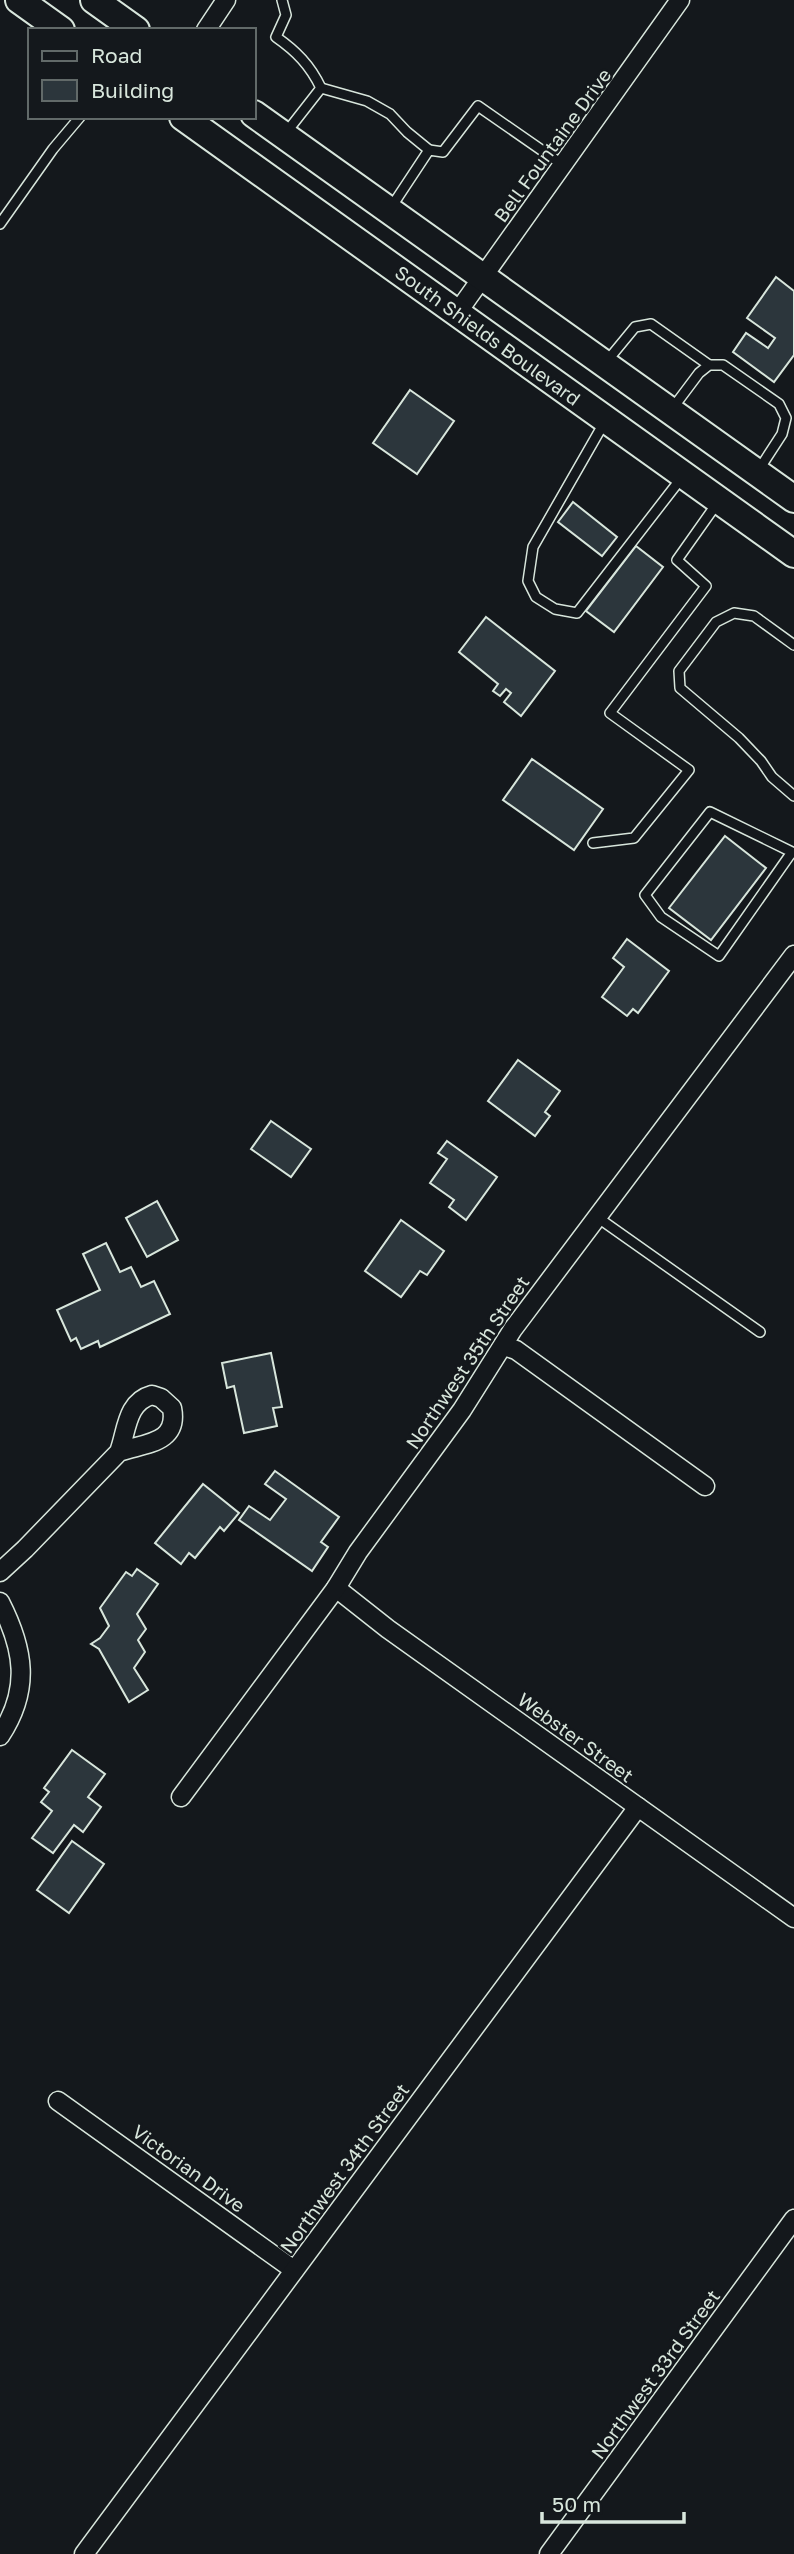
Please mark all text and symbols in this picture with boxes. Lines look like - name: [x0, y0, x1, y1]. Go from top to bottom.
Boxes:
- legend: [28, 28, 256, 119]
- text: Road: [91, 42, 142, 68]
- street label: Bell Fountaine Drive: [489, 64, 615, 226]
- text: Building: [91, 77, 174, 103]
- street label: South Shields Boulevard: [391, 260, 585, 410]
- street label: Northwest 35th Street: [400, 1271, 534, 1453]
- street label: Webster Street: [514, 1687, 638, 1787]
- street label: Northwest 34th Street: [275, 2079, 413, 2257]
- street label: Victorian Drive: [128, 2119, 250, 2217]
- street label: Northwest 33rd Street: [586, 2285, 724, 2463]
- scale bar: [542, 2480, 684, 2524]
- text: 50 m: [552, 2491, 601, 2517]

